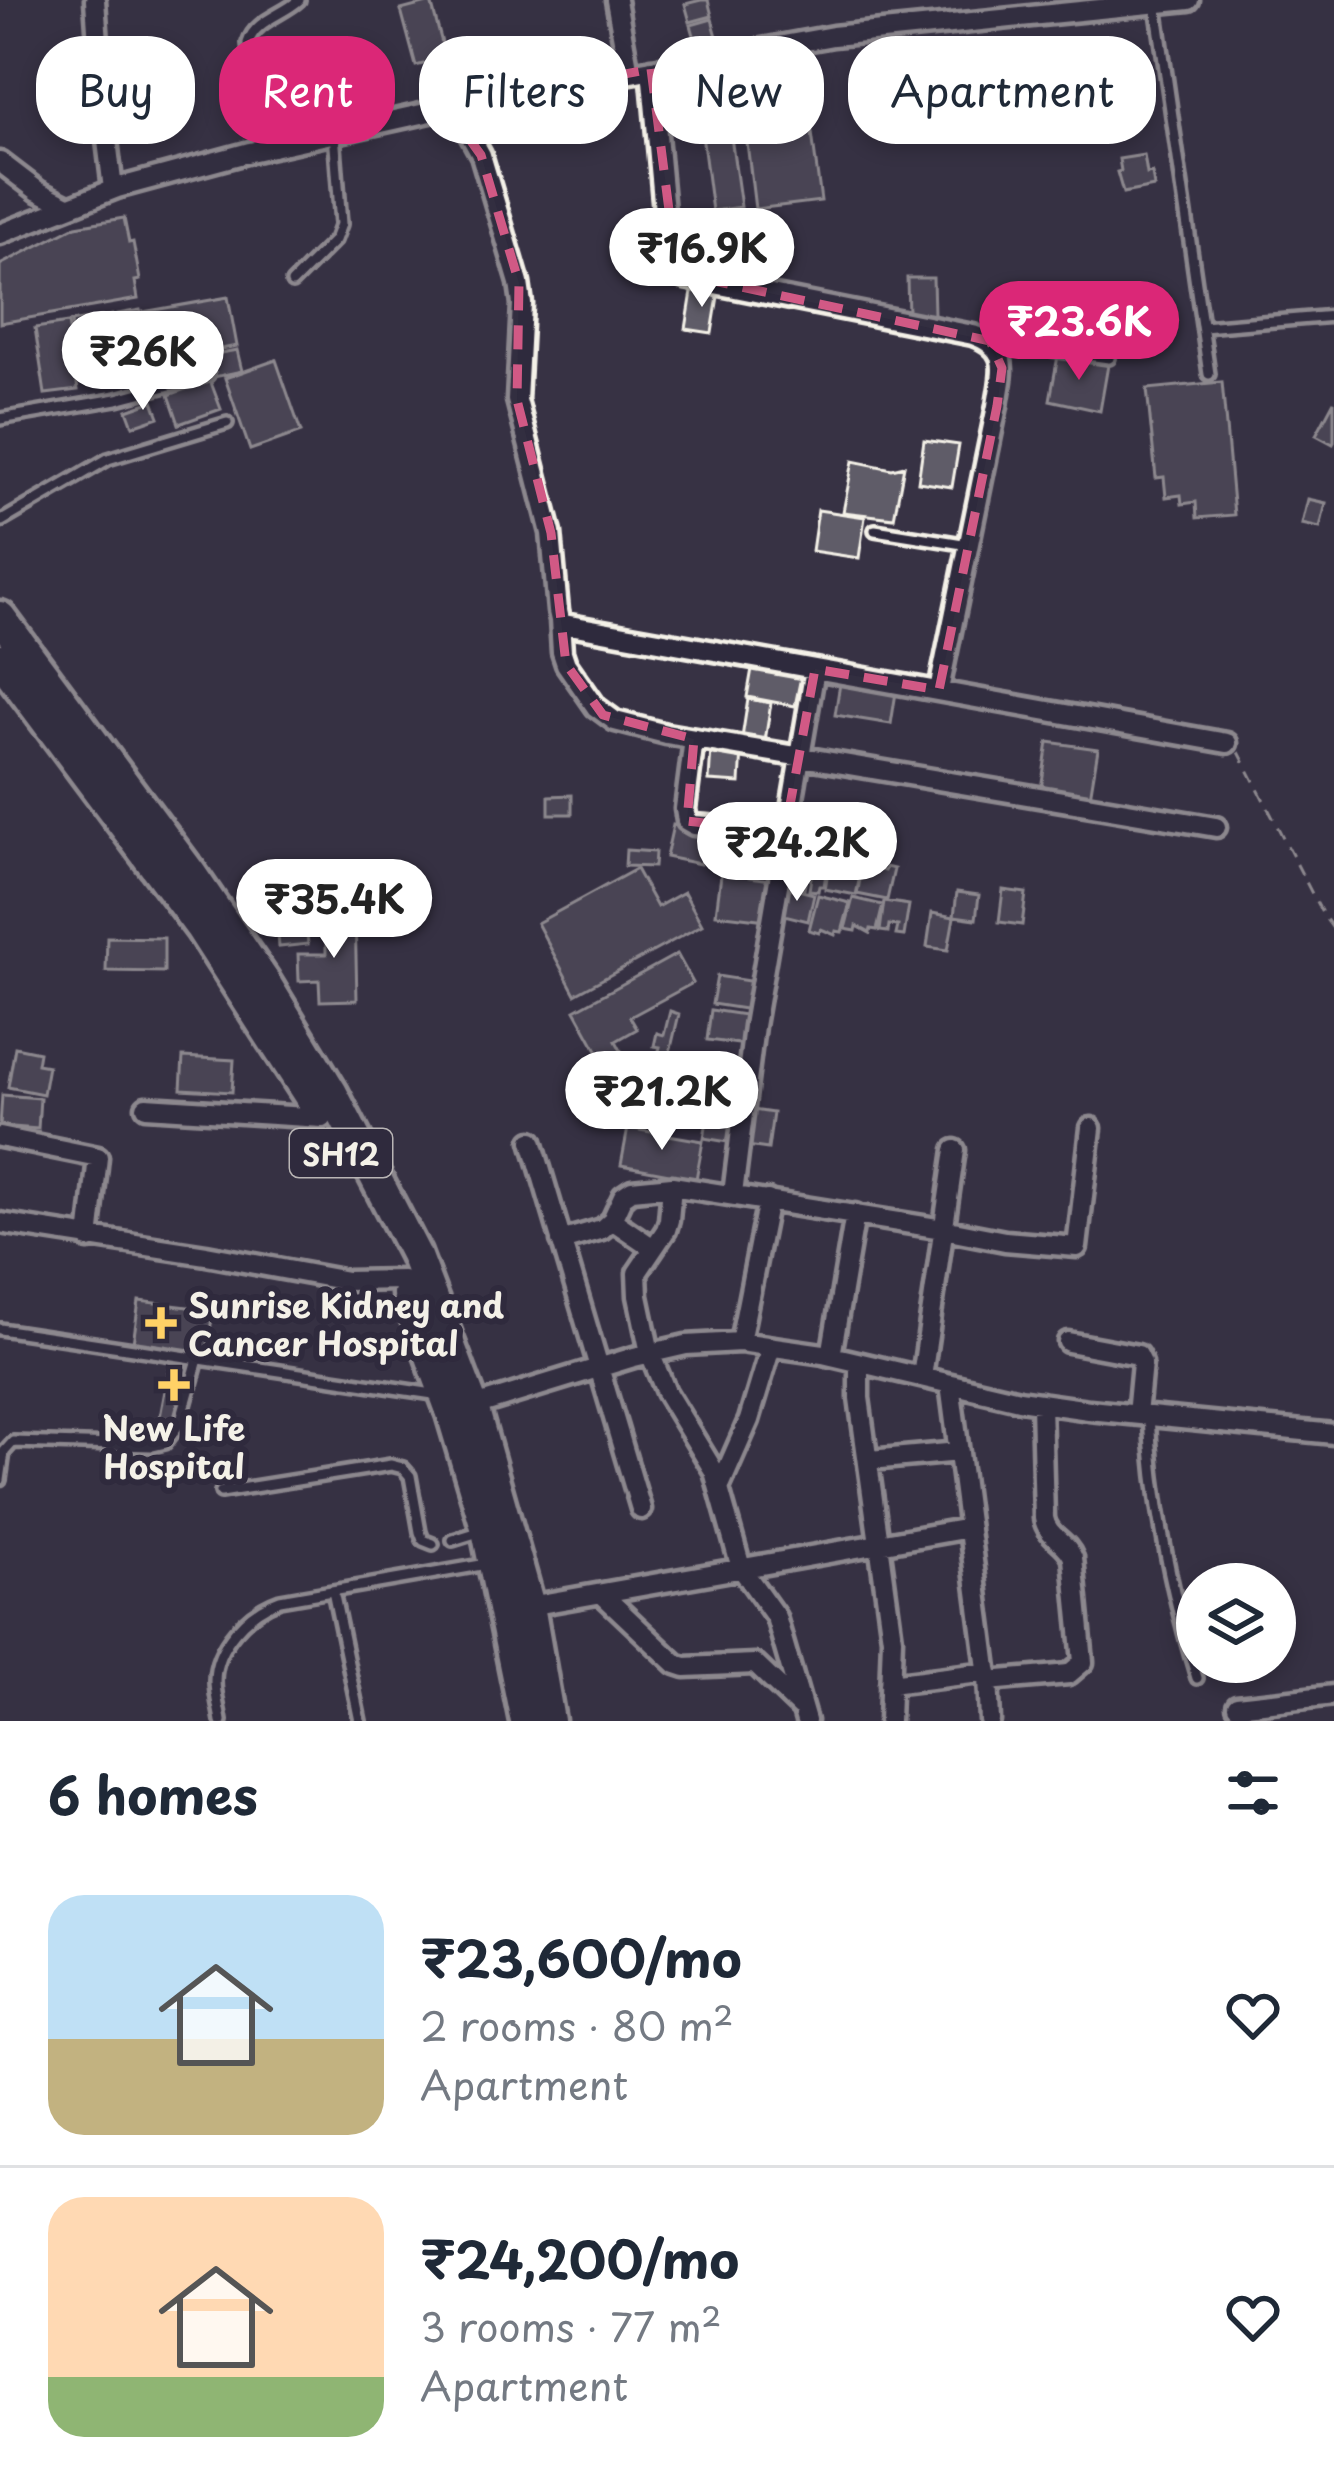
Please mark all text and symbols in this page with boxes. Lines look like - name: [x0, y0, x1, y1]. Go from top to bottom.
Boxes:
- chip: Buy: [36, 36, 195, 144]
- chip: Rent: [219, 36, 395, 144]
- chip: Filters: [419, 36, 628, 144]
- chip: New: [652, 36, 824, 144]
- chip: Apartment: [848, 36, 1156, 144]
- pin: ₹16.9K: [604, 208, 800, 310]
- text: ₹16.9K: [636, 217, 768, 276]
- pin: ₹23.6K: [981, 281, 1177, 383]
- text: ₹23.6K: [1006, 290, 1152, 349]
- pin: ₹26K: [72, 311, 214, 413]
- text: ₹26K: [89, 320, 197, 379]
- pin: ₹24.2K: [699, 802, 895, 904]
- text: ₹24.2K: [724, 811, 870, 870]
- pin: ₹35.4K: [236, 859, 432, 961]
- text: ₹35.4K: [263, 868, 405, 927]
- pin: ₹21.2K: [564, 1051, 760, 1153]
- text: ₹21.2K: [592, 1060, 732, 1119]
- road number: SH12: [290, 1129, 392, 1177]
- place label: Sunrise Kidney and Cancer Hospital: [188, 1279, 504, 1367]
- marker: Sunrise Kidney and Cancer Hospital: [145, 1307, 177, 1339]
- marker: New Life Hospital: [158, 1369, 190, 1401]
- place label: New Life Hospital: [103, 1402, 245, 1490]
- map controls: [1176, 1563, 1296, 1683]
- button: layers: [1176, 1563, 1296, 1683]
- text: 6 homes: [48, 1755, 258, 1832]
- icon: filters: [1220, 1760, 1286, 1826]
- text: ₹23,600/mo: [420, 1918, 742, 1995]
- icon: home: [144, 1943, 288, 2087]
- icon: heart: [1220, 1982, 1286, 2048]
- text: 2 rooms · 80 m²: [420, 1995, 734, 2054]
- text: Apartment: [420, 2054, 628, 2113]
- text: ₹24,200/mo: [420, 2219, 739, 2296]
- icon: home: [144, 2245, 288, 2389]
- icon: heart: [1220, 2284, 1286, 2350]
- text: 3 rooms · 77 m²: [420, 2296, 722, 2355]
- text: Apartment: [420, 2355, 628, 2414]

